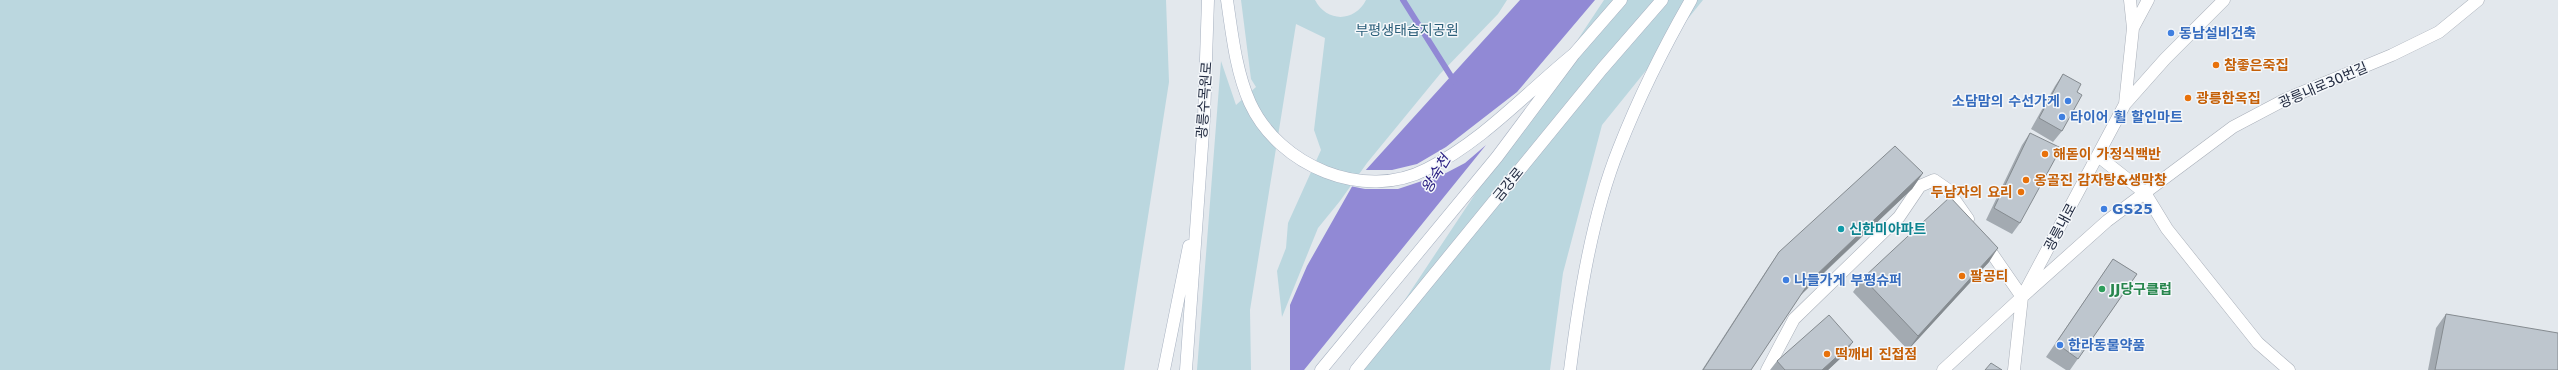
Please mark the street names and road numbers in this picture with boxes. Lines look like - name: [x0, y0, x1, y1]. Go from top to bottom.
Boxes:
- street label: 광릉내로30번길: [2276, 59, 2370, 111]
- street label: 광릉수목원로: [1193, 61, 1215, 139]
- street label: 금강로: [1490, 164, 1526, 204]
- street label: 광릉내로: [2041, 200, 2079, 254]

